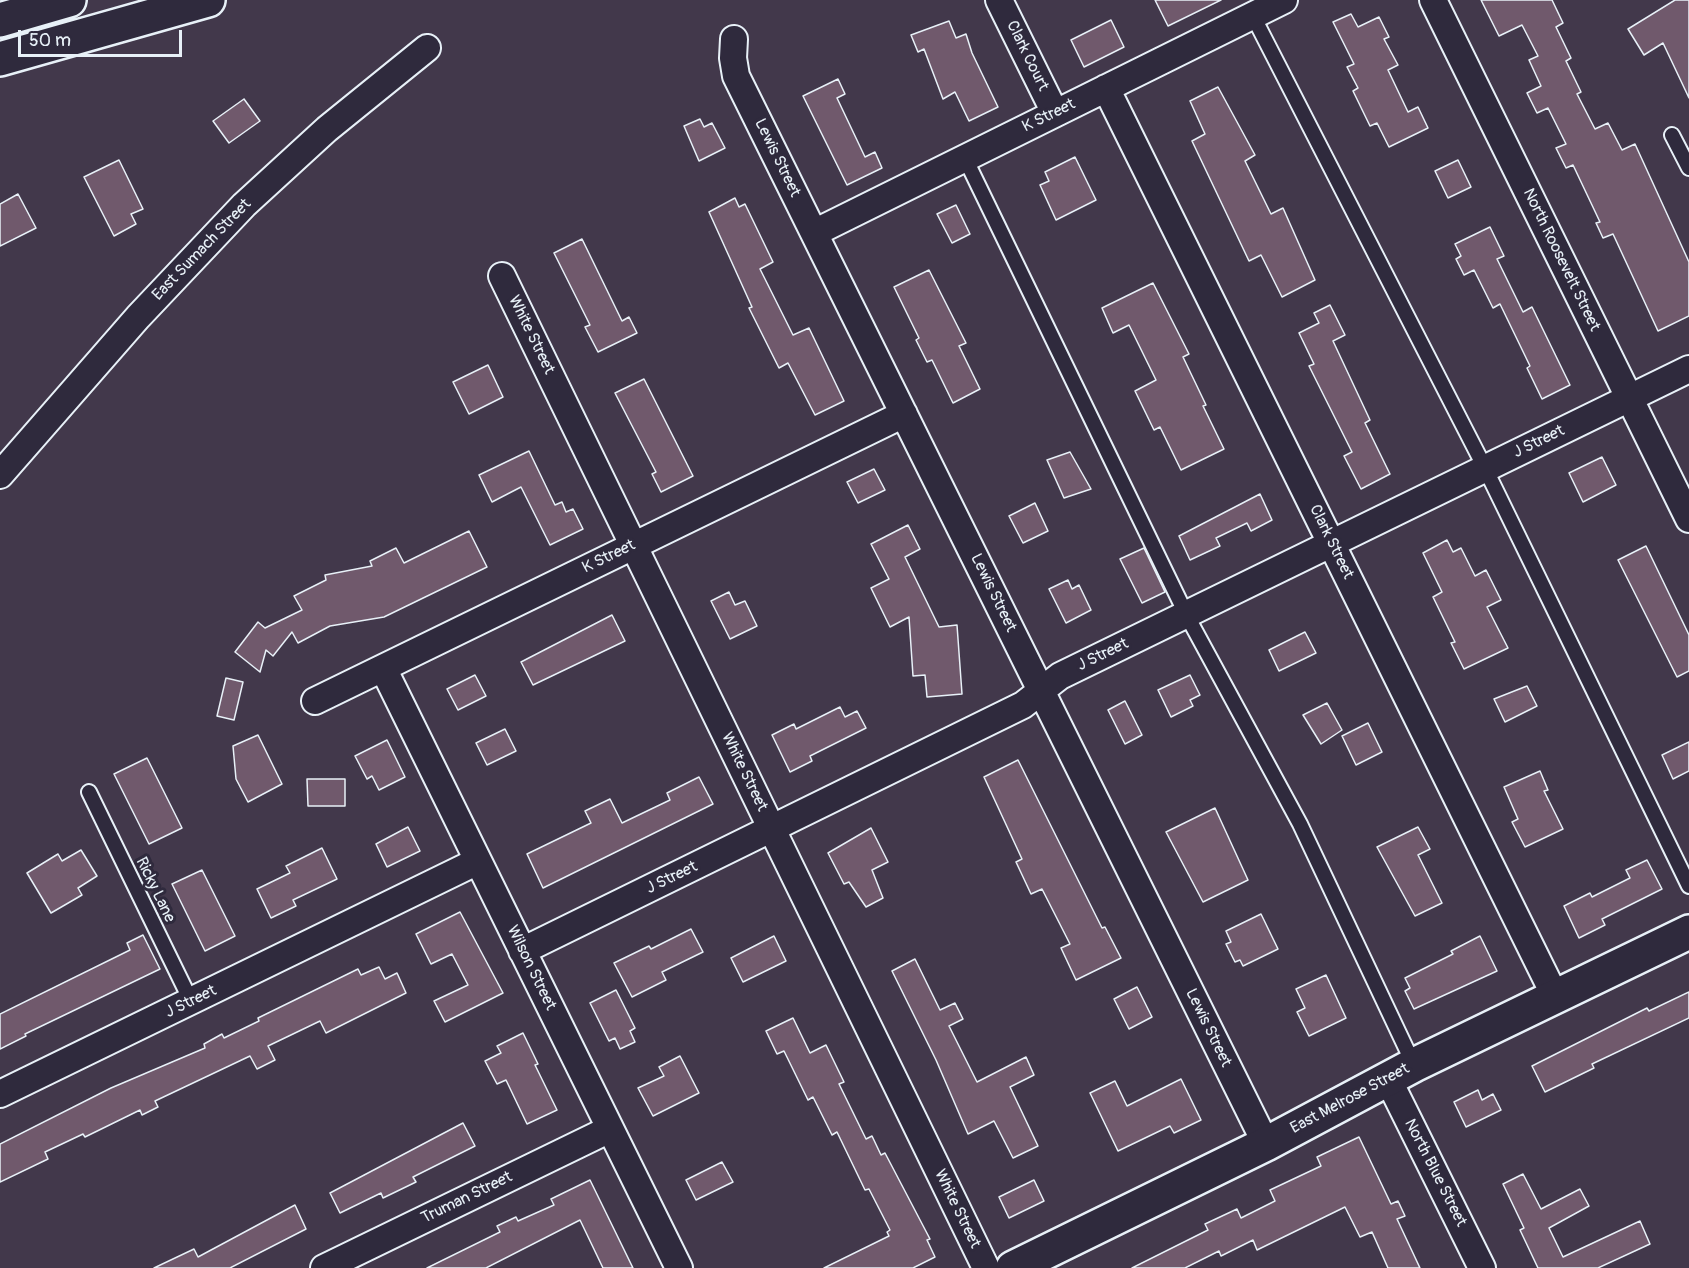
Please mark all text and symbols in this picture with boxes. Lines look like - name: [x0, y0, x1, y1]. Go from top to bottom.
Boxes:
- scale bar: [21, 18, 184, 56]
- street label: Clark Court: [1002, 18, 1052, 94]
- text: 50 m: [29, 29, 71, 52]
- street label: K Street: [1019, 95, 1079, 137]
- street label: Lewis Street: [750, 116, 804, 200]
- street label: North Roosevelt Street: [1518, 186, 1604, 334]
- street label: East Sumach Street: [149, 195, 255, 305]
- street label: White Street: [504, 292, 558, 378]
- street label: J Street: [1510, 421, 1568, 463]
- street label: Clark Street: [1305, 502, 1357, 582]
- street label: K Street: [579, 536, 639, 578]
- street label: Lewis Street: [966, 551, 1020, 635]
- street label: J Street: [1074, 634, 1132, 676]
- street label: White Street: [717, 729, 771, 815]
- street label: Ricky Lane: [131, 854, 179, 926]
- street label: J Street: [643, 857, 701, 899]
- street label: Wilson Street: [502, 923, 560, 1013]
- street label: J Street: [162, 981, 220, 1023]
- street label: Lewis Street: [1181, 986, 1235, 1070]
- street label: East Melrose Street: [1287, 1060, 1413, 1138]
- street label: North Blue Street: [1400, 1116, 1470, 1230]
- street label: White Street: [930, 1166, 984, 1252]
- street label: Truman Street: [418, 1168, 516, 1228]

